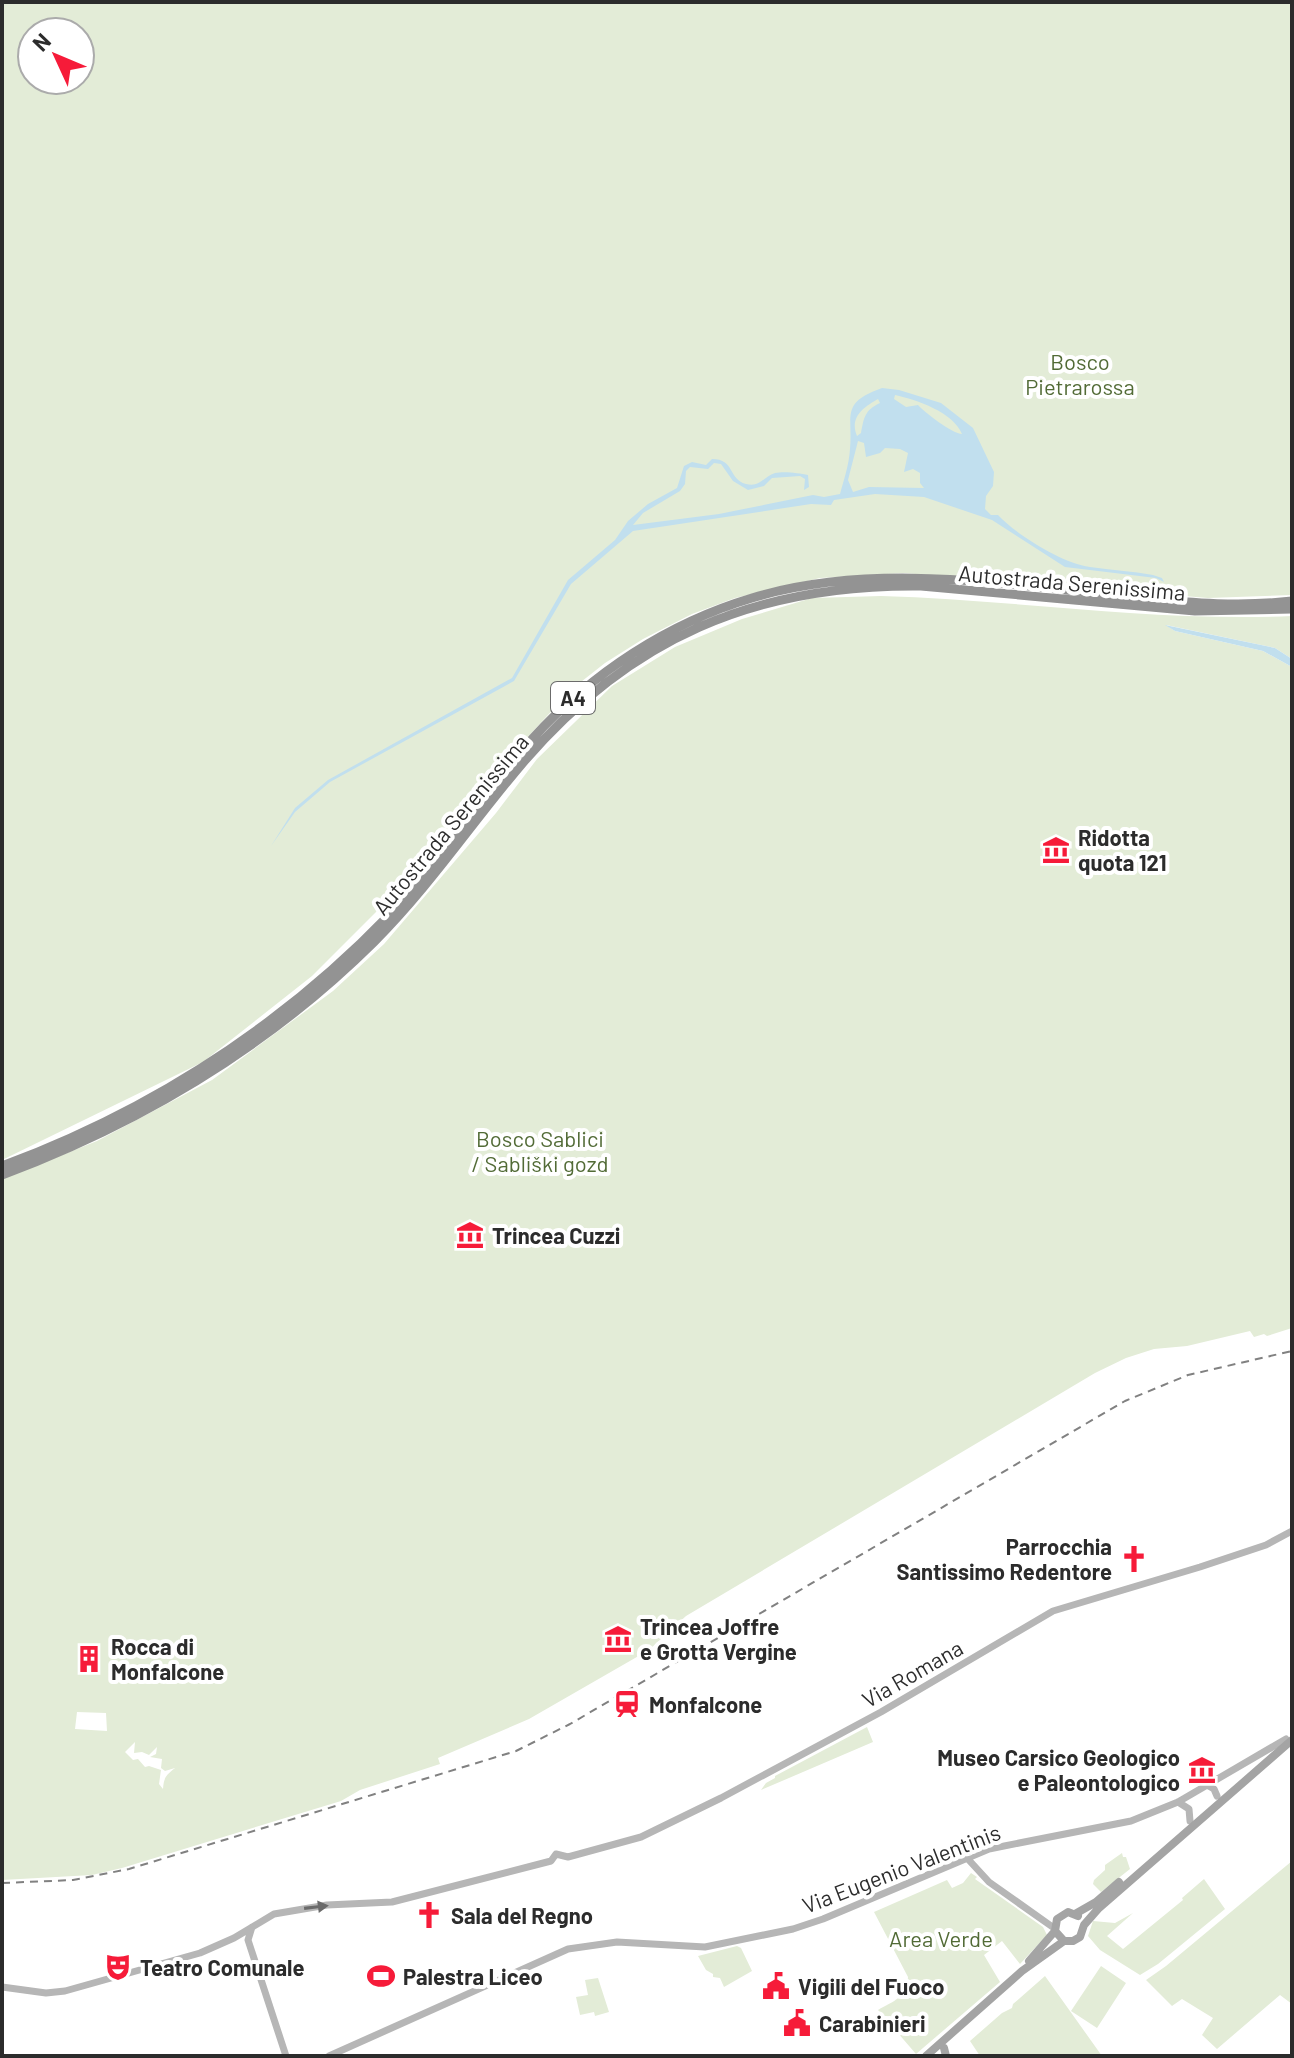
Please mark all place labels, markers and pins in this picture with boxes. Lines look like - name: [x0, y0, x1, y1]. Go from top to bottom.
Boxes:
- place label: Ridotta quota 121: [1078, 824, 1167, 875]
- museum icon: Ridotta quota 121: [1041, 835, 1071, 865]
- museum icon: Trincea Cuzzi: [455, 1220, 485, 1250]
- place label: Trincea Cuzzi: [492, 1222, 620, 1248]
- place label: Parrocchia Santissimo Redentore: [896, 1533, 1112, 1584]
- church icon: Parrocchia Santissimo Redentore: [1119, 1544, 1149, 1574]
- place label: Trincea Joffre e Grotta Vergine: [640, 1613, 797, 1664]
- museum icon: Trincea Joffre e Grotta Vergine: [603, 1624, 633, 1654]
- place label: Rocca di Monfalcone: [111, 1633, 224, 1684]
- building icon: Rocca di Monfalcone: [74, 1644, 104, 1674]
- station icon: Monfalcone: [612, 1689, 642, 1719]
- place label: Monfalcone: [649, 1691, 762, 1717]
- place label: Museo Carsico Geologico e Paleontologico: [937, 1744, 1180, 1795]
- museum icon: Museo Carsico Geologico e Paleontologico: [1187, 1755, 1217, 1785]
- church icon: Sala del Regno: [414, 1900, 444, 1930]
- place label: Sala del Regno: [451, 1902, 593, 1928]
- theatre icon: Teatro Comunale: [103, 1952, 133, 1982]
- place label: Teatro Comunale: [140, 1954, 304, 1980]
- sports icon: Palestra Liceo: [366, 1961, 396, 1991]
- place label: Palestra Liceo: [403, 1963, 543, 1989]
- public building icon: Vigili del Fuoco: [761, 1971, 791, 2001]
- place label: Vigili del Fuoco: [798, 1973, 944, 1999]
- public building icon: Carabinieri: [782, 2008, 812, 2038]
- place label: Carabinieri: [819, 2010, 926, 2036]

